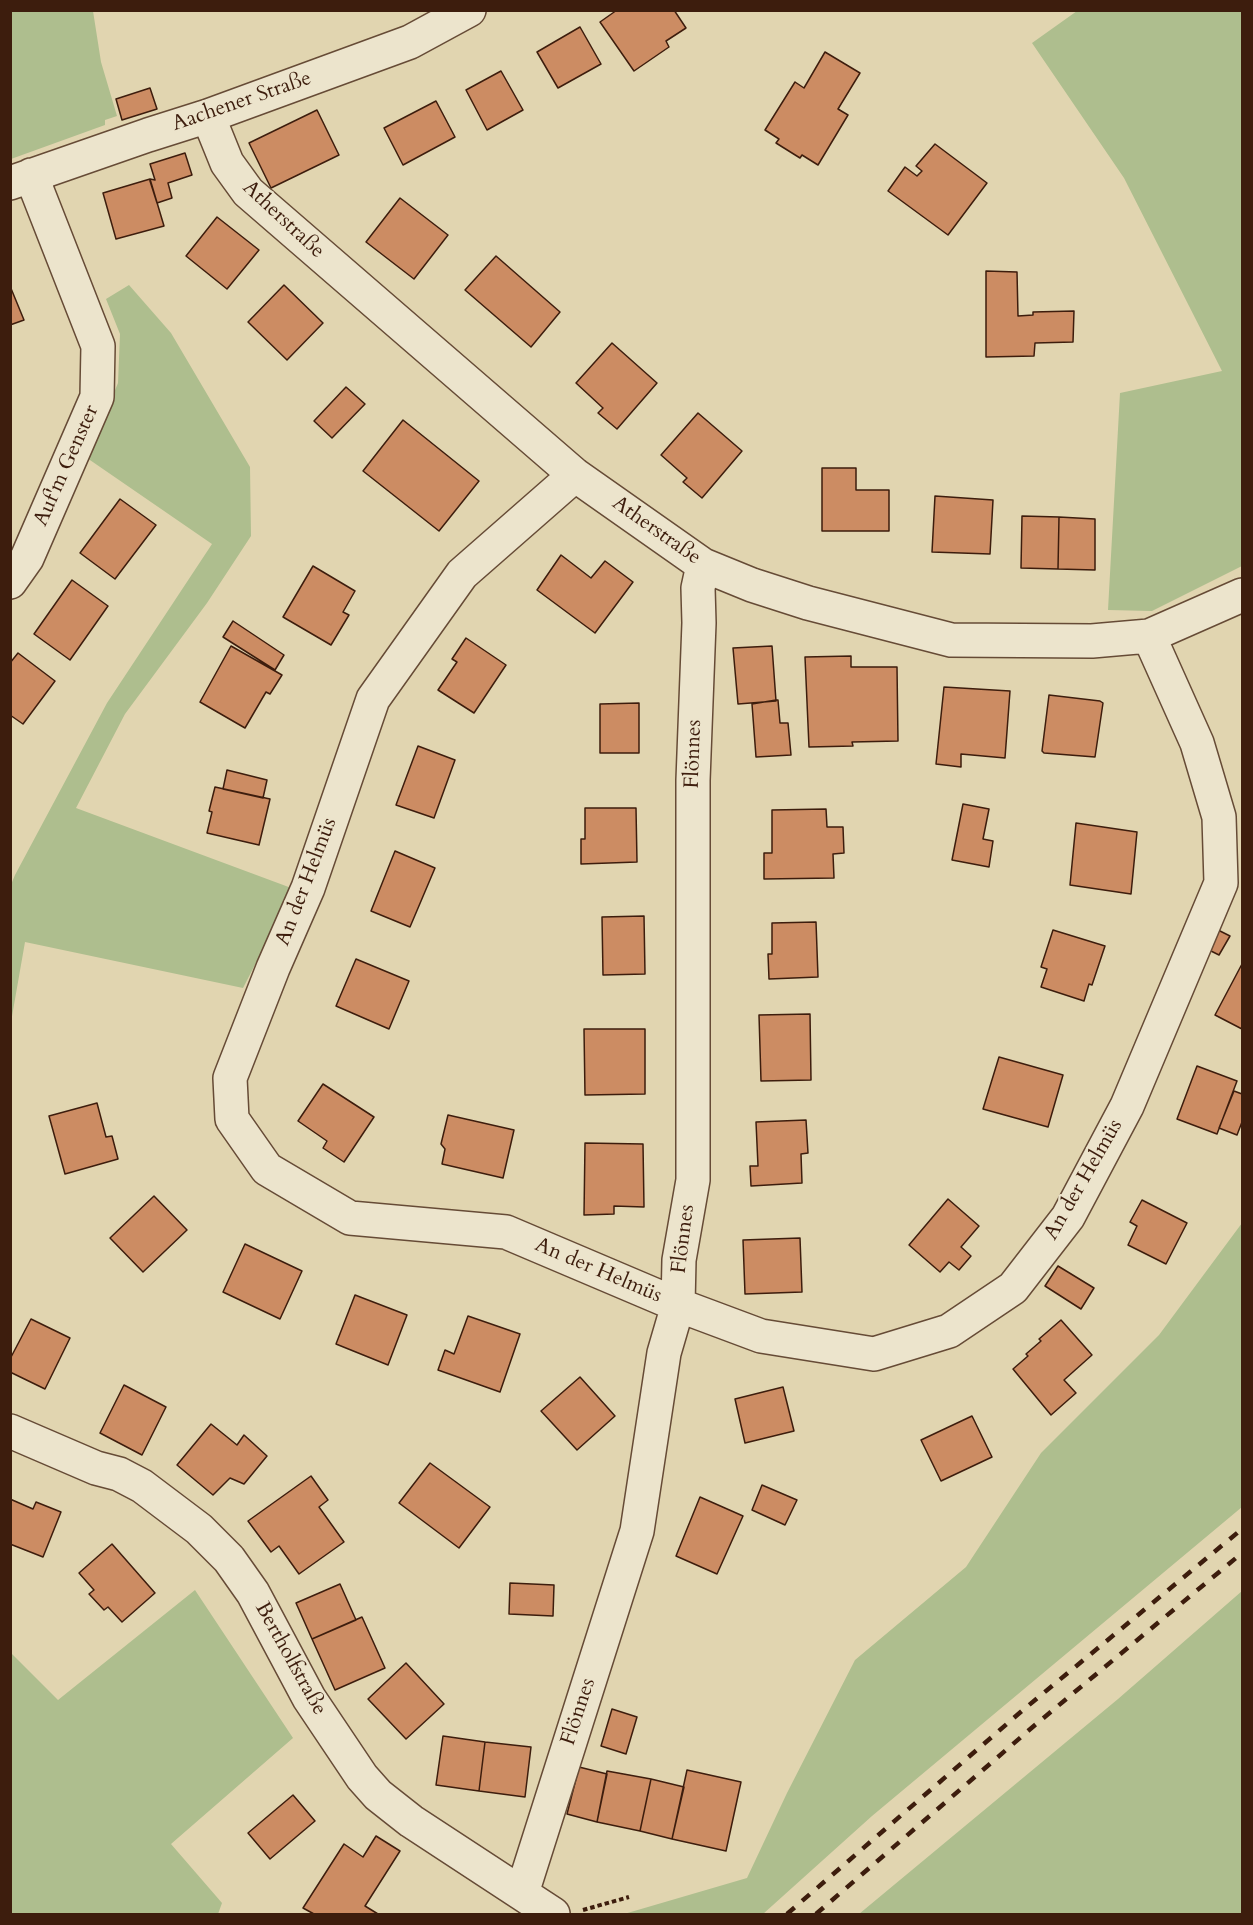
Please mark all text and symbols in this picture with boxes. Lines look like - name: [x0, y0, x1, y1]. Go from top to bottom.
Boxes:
- street label: Aachener Straße: [169, 66, 315, 138]
- street label: Atherstraße: [237, 176, 329, 264]
- street label: Auf'm Genster: [29, 402, 105, 530]
- street label: Atherstraße: [607, 491, 705, 571]
- street label: Flönnes: [680, 719, 708, 789]
- street label: An der Helmüs: [271, 814, 343, 950]
- street label: An der Helmüs: [1039, 1115, 1129, 1245]
- street label: Flönnes: [667, 1203, 701, 1275]
- street label: An der Helmüs: [531, 1233, 665, 1309]
- street label: Bertholfstraße: [249, 1598, 331, 1720]
- street label: Flönnes: [556, 1675, 602, 1749]

